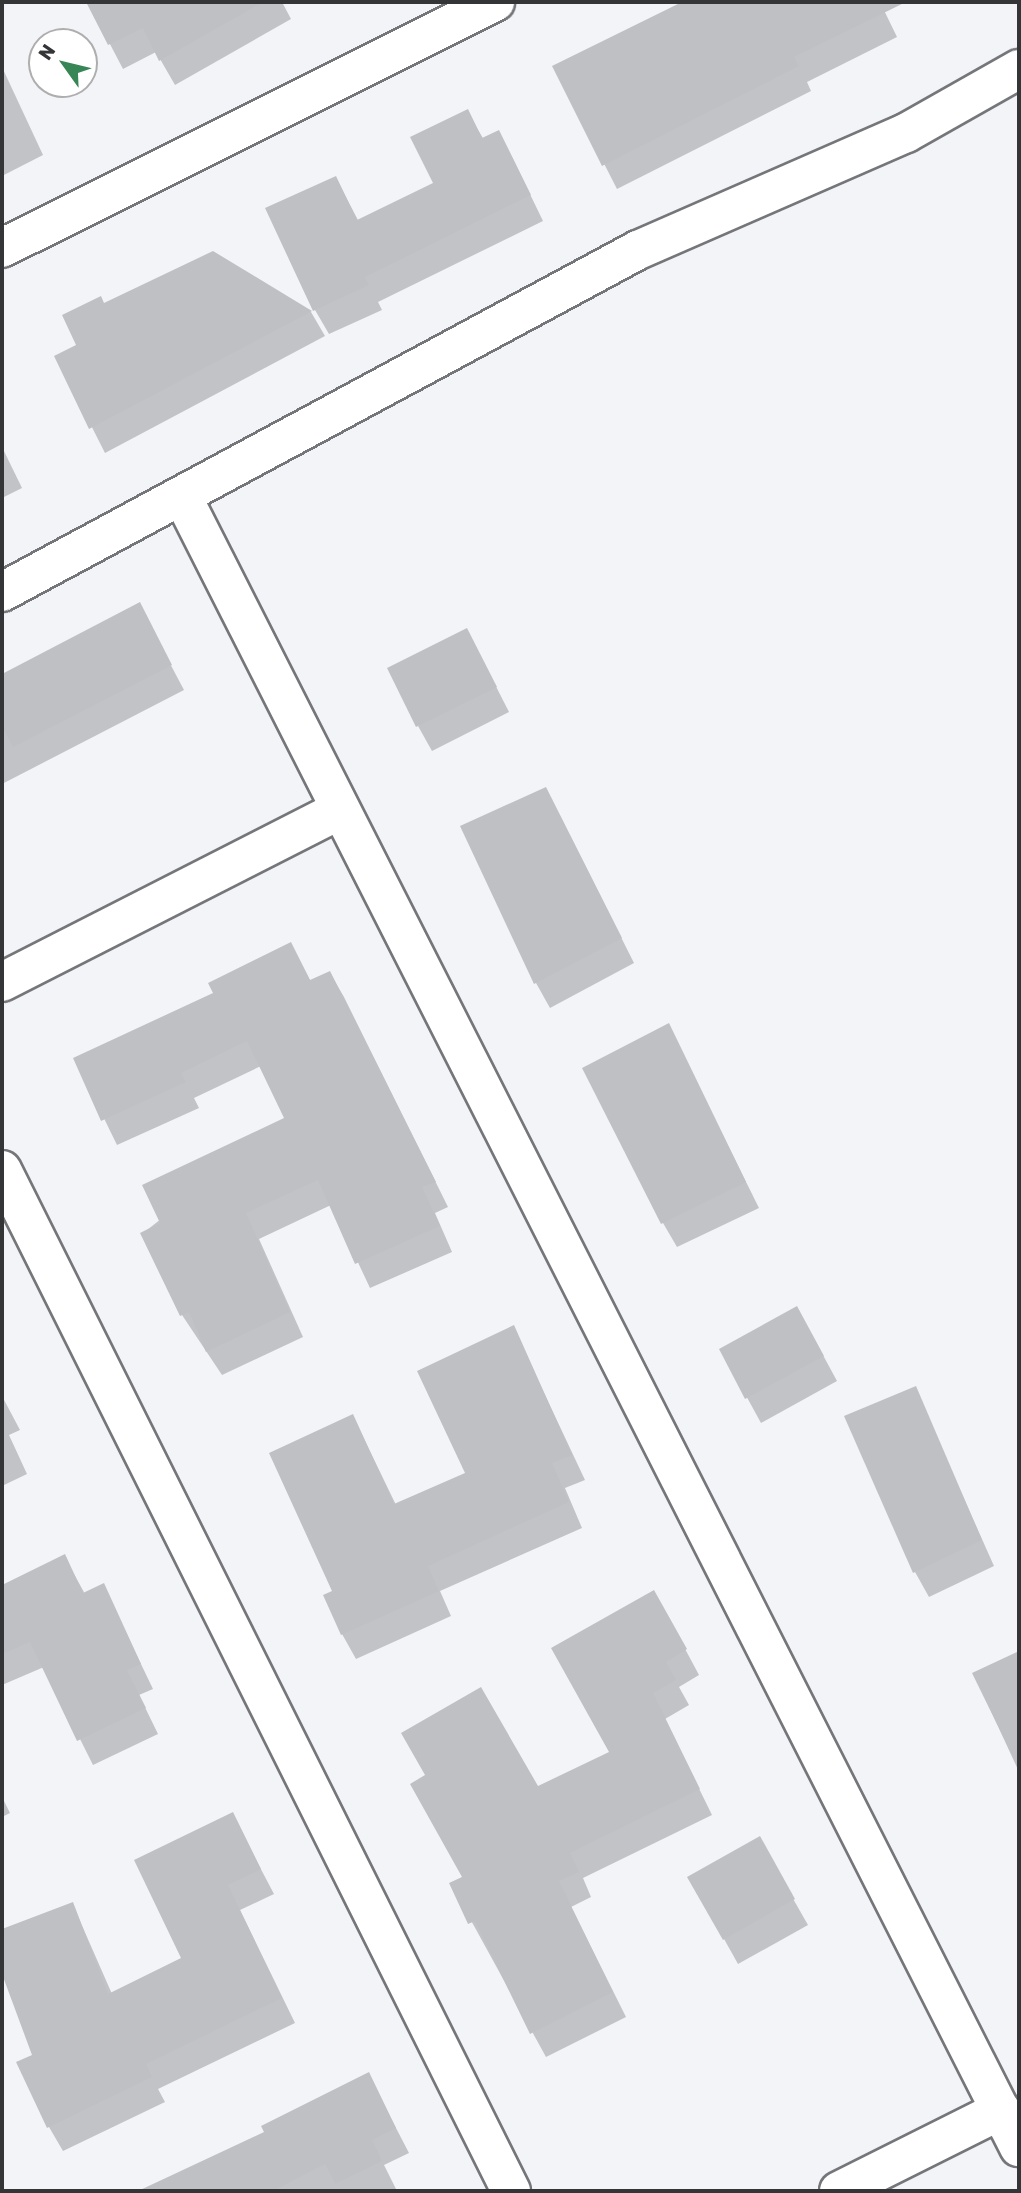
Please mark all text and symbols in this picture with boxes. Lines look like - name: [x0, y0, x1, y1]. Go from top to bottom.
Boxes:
- north arrow: [28, 28, 98, 98]
- text: N: [33, 40, 60, 64]

